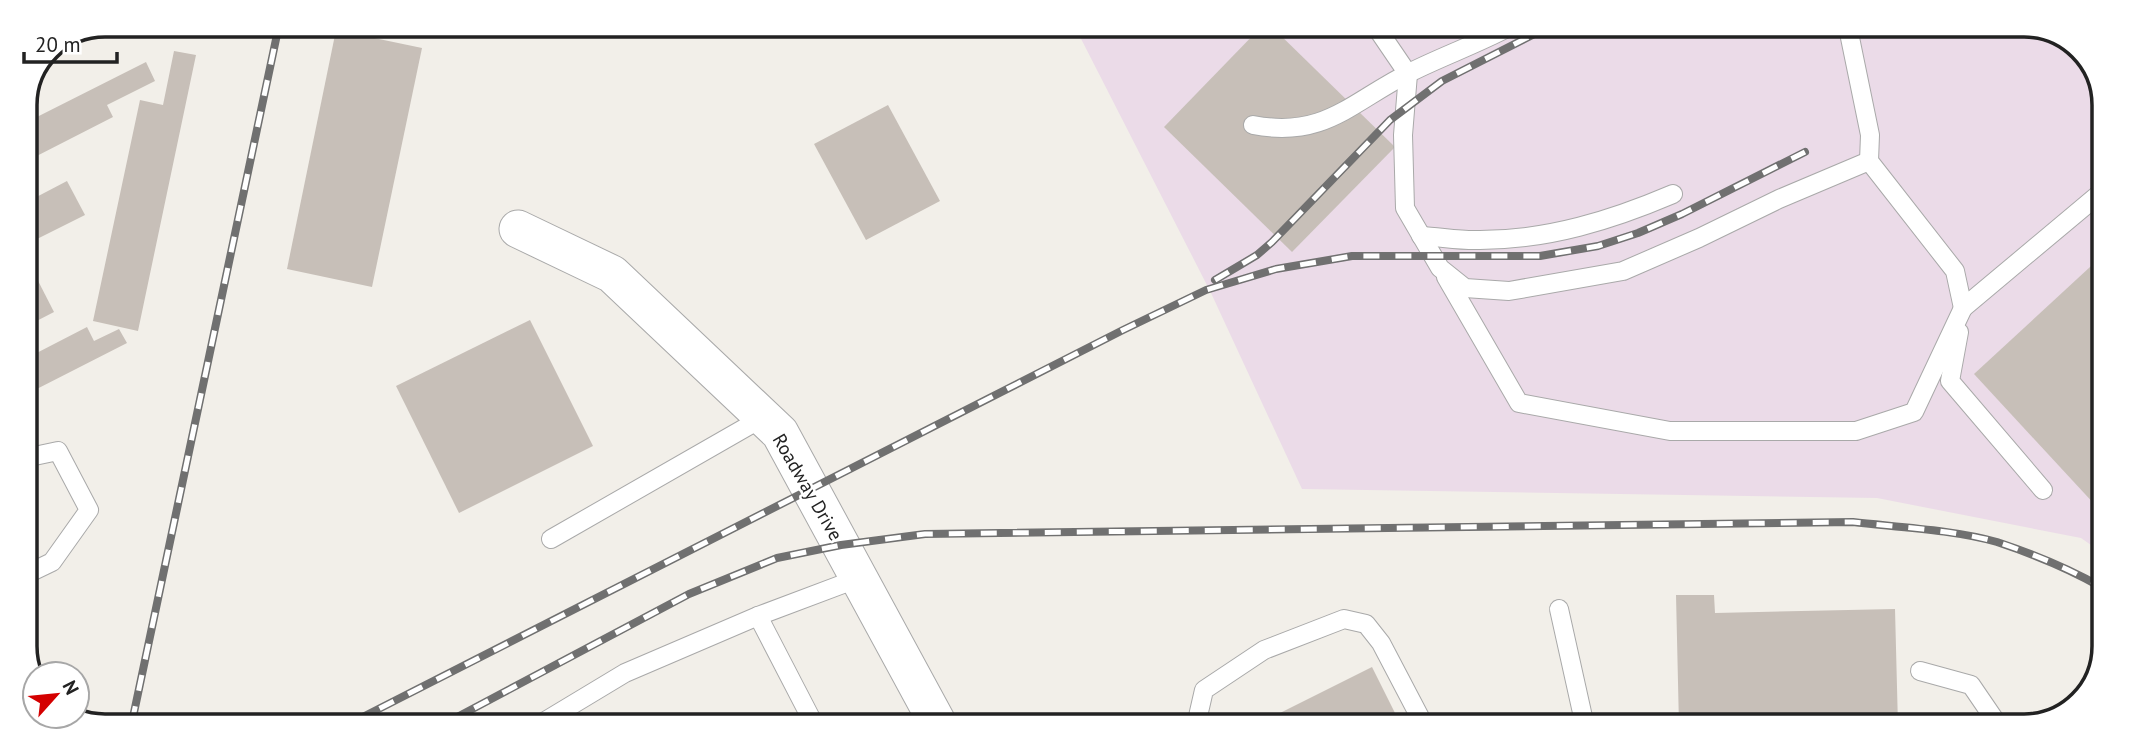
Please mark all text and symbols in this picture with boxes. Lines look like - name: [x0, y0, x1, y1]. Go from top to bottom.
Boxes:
- scale bar: [24, 21, 117, 65]
- text: 20 m: [35, 31, 81, 58]
- street label: Roadway Drive: [768, 429, 848, 545]
- north arrow: [21, 660, 91, 730]
- text: N: [58, 676, 85, 698]

